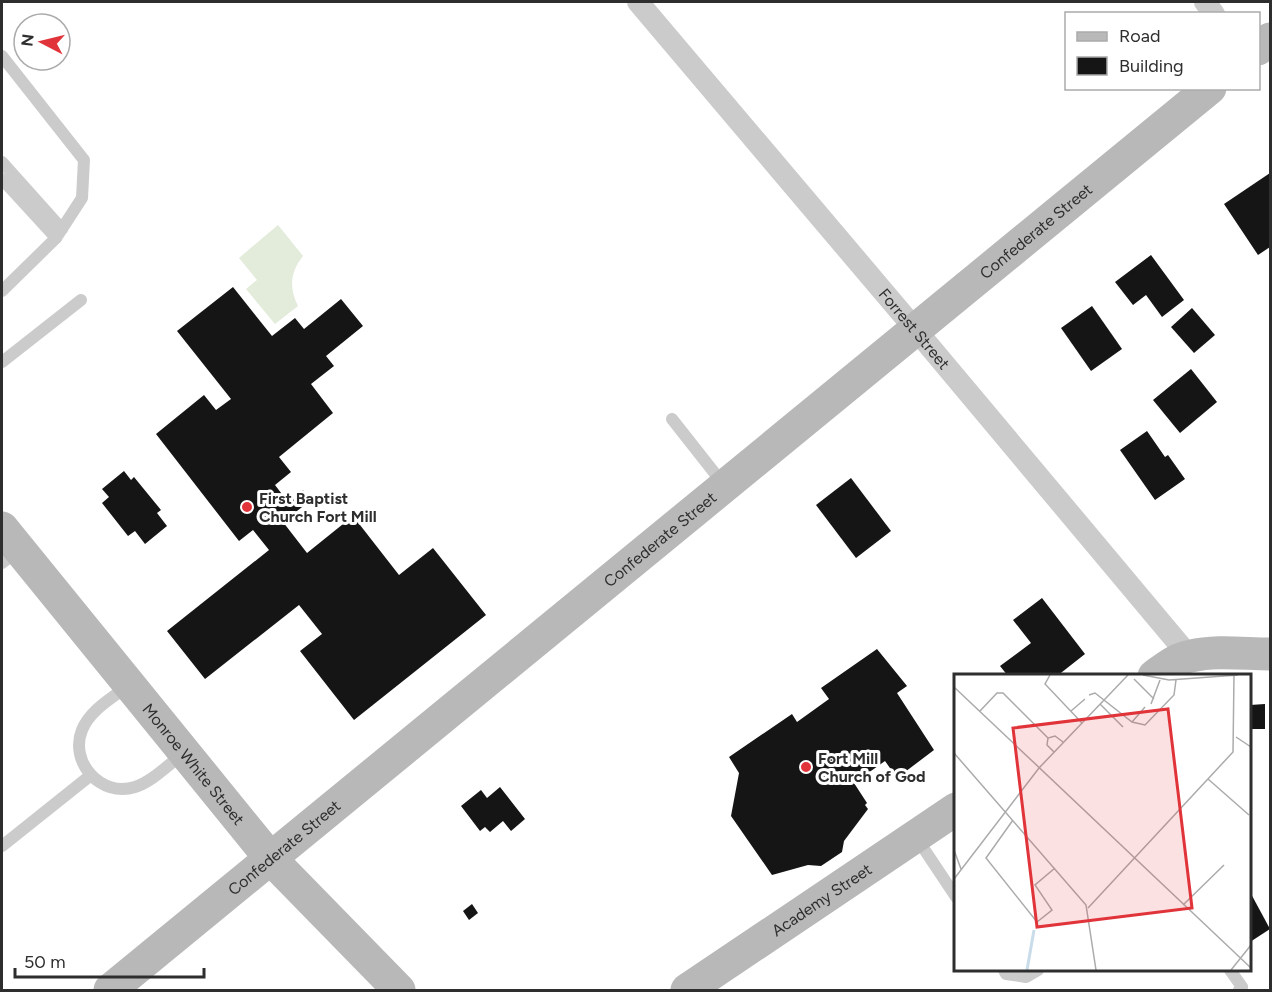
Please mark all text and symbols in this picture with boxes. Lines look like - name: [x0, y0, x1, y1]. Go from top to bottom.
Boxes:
- north arrow: [12, 12, 72, 72]
- legend: [1065, 12, 1260, 90]
- text: Road: [1119, 25, 1160, 47]
- text: N: [17, 33, 38, 48]
- text: Building: [1119, 55, 1184, 77]
- street label: Confederate Street: [976, 180, 1096, 283]
- street label: Forrest Street: [875, 285, 954, 373]
- street label: Confederate Street: [600, 488, 720, 591]
- place label: First Baptist Church Fort Mill: [259, 489, 377, 526]
- marker: First Baptist Church Fort Mill: [240, 500, 254, 514]
- inset map: [954, 674, 1251, 971]
- street label: Monroe White Street: [138, 700, 248, 829]
- place label: Fort Mill Church of God: [818, 749, 926, 786]
- marker: Fort Mill Church of God: [799, 760, 813, 774]
- street label: Confederate Street: [224, 796, 344, 899]
- street label: Academy Street: [768, 860, 875, 940]
- scale bar: [15, 941, 204, 979]
- text: 50 m: [24, 951, 66, 973]

